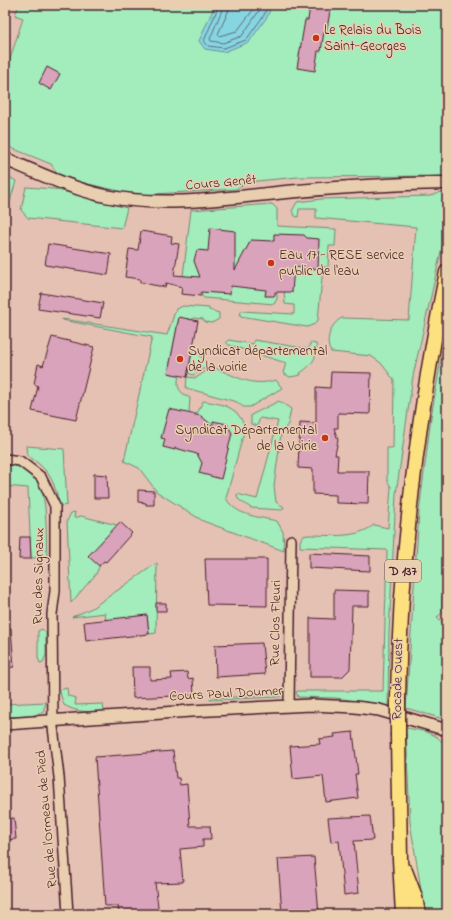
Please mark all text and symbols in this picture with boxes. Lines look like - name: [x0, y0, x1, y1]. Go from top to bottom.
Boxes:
- place label: Le Relais du Bois Saint-Georges: [324, 20, 422, 58]
- marker: Le Relais du Bois Saint-Georges: [311, 33, 321, 43]
- street label: Cours Genêt: [185, 169, 257, 197]
- place label: Eau 17 - RESE service public de l'eau: [279, 245, 405, 282]
- marker: Eau 17 - RESE service public de l'eau: [266, 258, 276, 268]
- place label: Syndicat départemental de la voirie: [188, 341, 327, 378]
- marker: Syndicat départemental de la voirie: [175, 354, 185, 364]
- place label: Syndicat Départemental de la Voirie: [175, 420, 318, 457]
- marker: Syndicat Départemental de la Voirie: [320, 433, 330, 443]
- street label: Rue des Signaux: [28, 527, 51, 625]
- road number: D 137: [385, 560, 421, 582]
- street label: Rue Clos Fleuri: [265, 580, 287, 666]
- street label: Rocade Ouest: [387, 638, 409, 720]
- street label: Cours Paul Doumer: [169, 681, 284, 707]
- street label: Rue de l'Ormeau de Pied: [31, 749, 63, 889]

